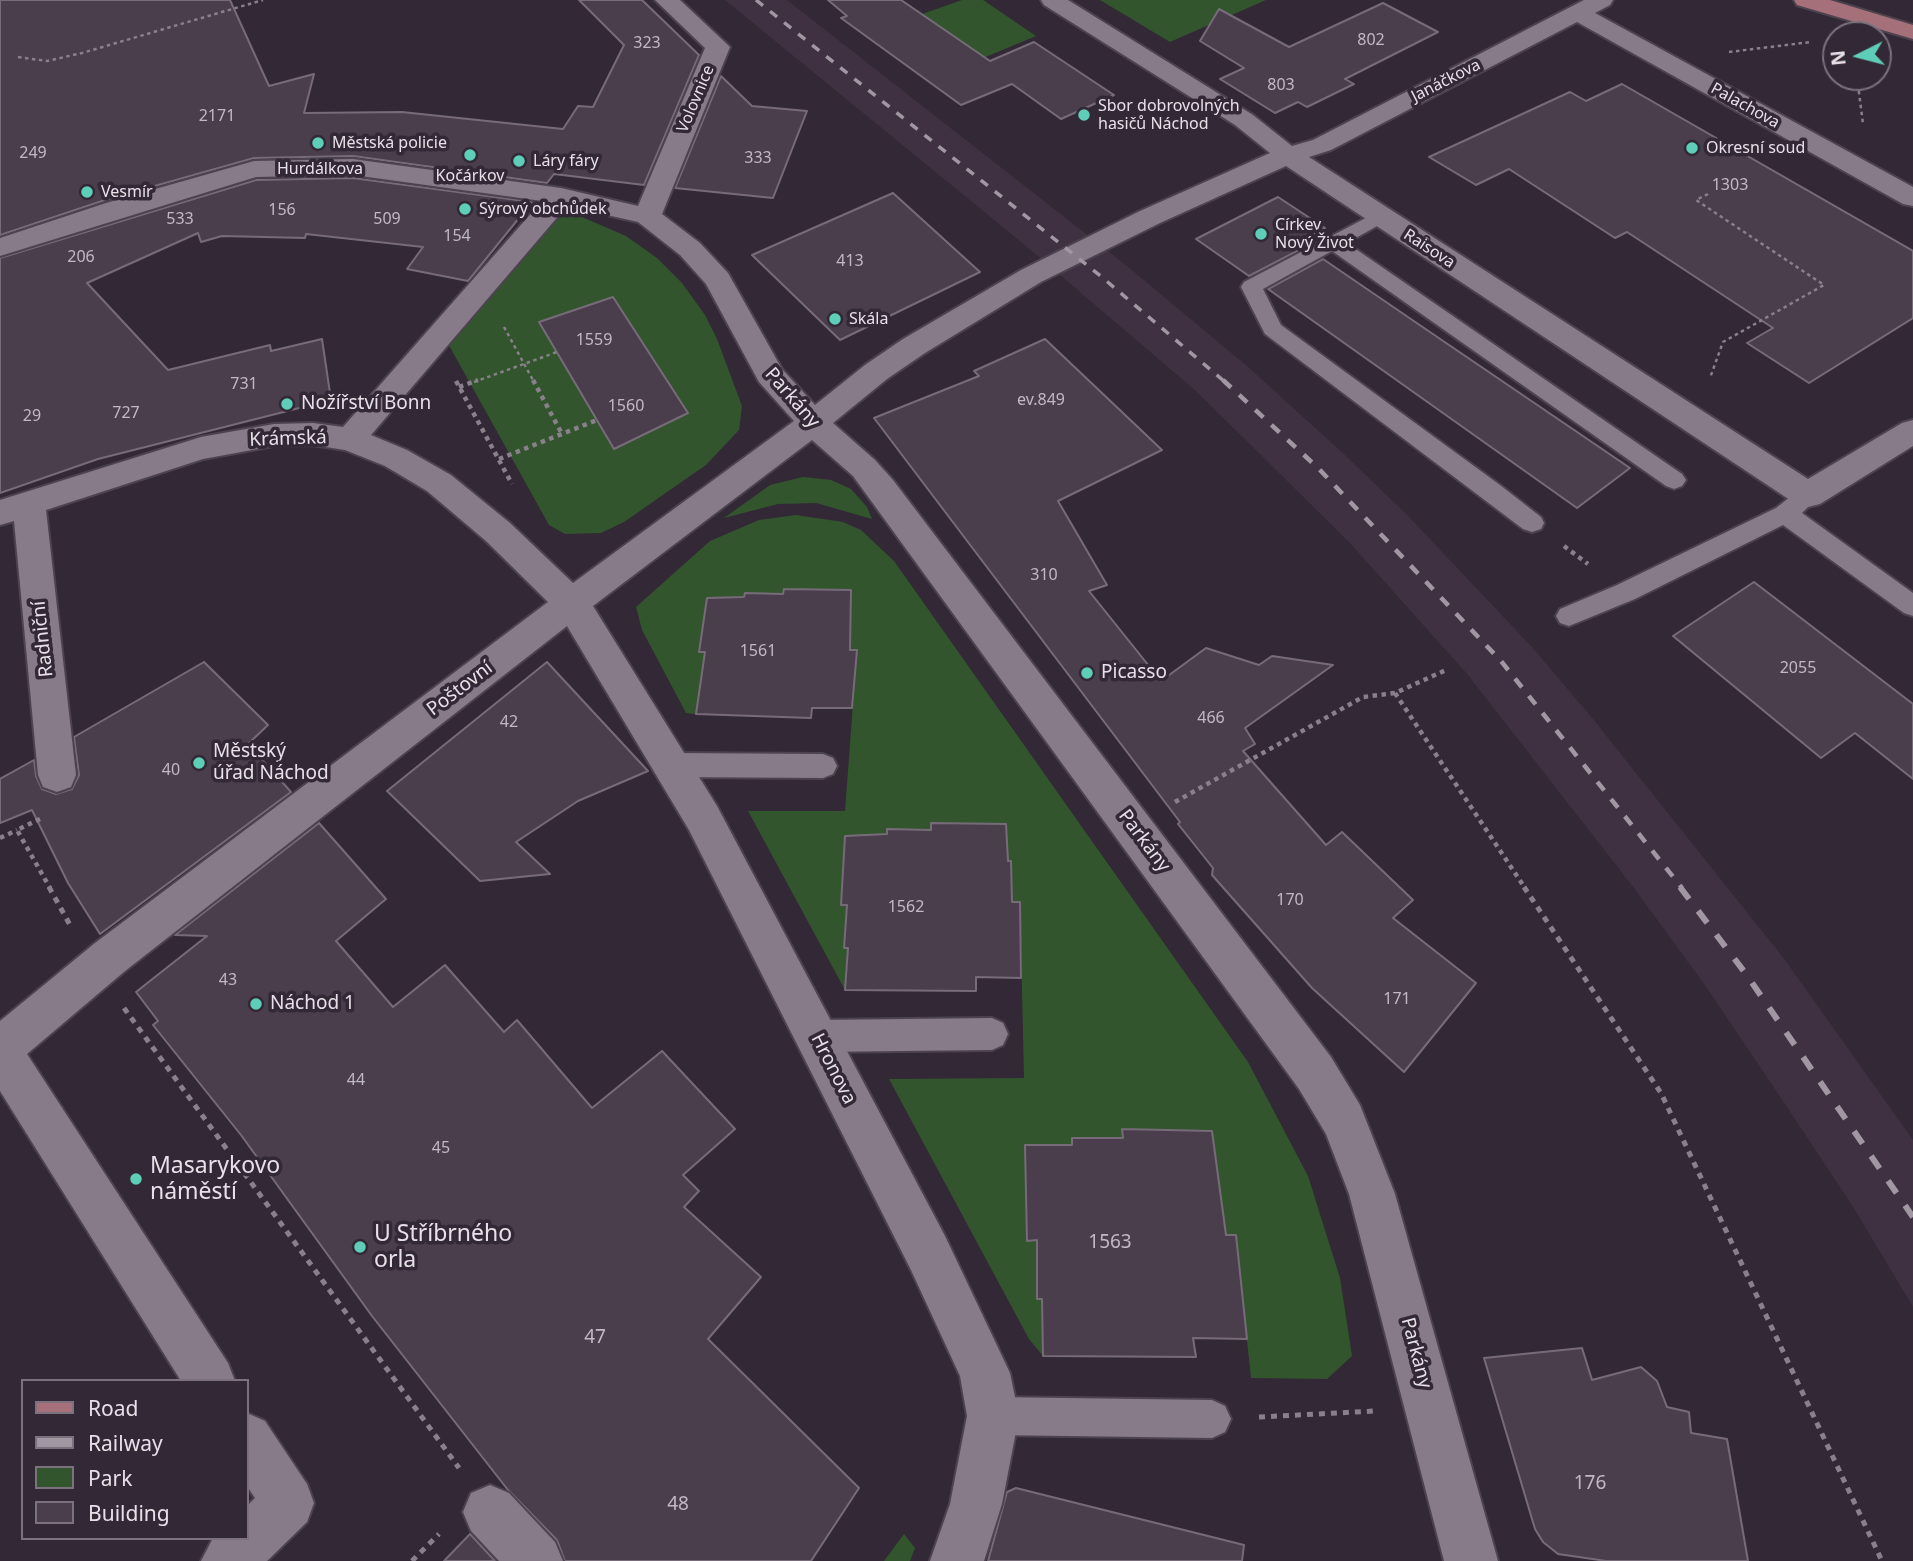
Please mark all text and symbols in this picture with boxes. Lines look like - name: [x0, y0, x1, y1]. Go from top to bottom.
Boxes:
- north arrow: [1822, 21, 1892, 91]
- house number: 802: [1357, 30, 1385, 50]
- house number: 323: [633, 33, 661, 53]
- text: N: [1824, 49, 1852, 67]
- street label: Janáčkova: [1408, 55, 1484, 107]
- street label: Volovnice: [673, 62, 719, 136]
- house number: 803: [1267, 75, 1295, 95]
- street label: Palachova: [1707, 79, 1783, 133]
- place label: Sbor dobrovolných hasičů Náchod: [1098, 96, 1240, 134]
- house number: 2171: [199, 106, 235, 126]
- marker: Sbor dobrovolných hasičů Náchod: [1076, 107, 1092, 123]
- place label: Městská policie: [332, 133, 447, 153]
- marker: Městská policie: [310, 135, 326, 151]
- place label: Okresní soud: [1706, 138, 1805, 158]
- marker: Okresní soud: [1684, 140, 1700, 156]
- house number: 249: [19, 143, 47, 163]
- marker: Kočárkov: [462, 147, 478, 163]
- house number: 333: [744, 148, 772, 168]
- place label: Láry fáry: [533, 151, 599, 171]
- marker: Láry fáry: [511, 153, 527, 169]
- street label: Hurdálkova: [277, 159, 363, 179]
- place label: Kočárkov: [436, 166, 504, 186]
- house number: 1303: [1712, 175, 1748, 195]
- place label: Vesmír: [101, 182, 153, 202]
- marker: Vesmír: [79, 184, 95, 200]
- place label: Sýrový obchůdek: [479, 199, 606, 219]
- house number: 156: [268, 200, 296, 220]
- marker: Sýrový obchůdek: [457, 201, 473, 217]
- house number: 533: [166, 209, 194, 229]
- house number: 509: [373, 209, 401, 229]
- place label: Církev Nový Život: [1275, 215, 1354, 253]
- street label: Raisova: [1400, 225, 1458, 273]
- house number: 154: [443, 226, 471, 246]
- marker: Církev Nový Život: [1253, 226, 1269, 242]
- house number: 206: [67, 247, 95, 267]
- house number: 413: [836, 251, 864, 271]
- place label: Skála: [849, 309, 888, 329]
- marker: Skála: [827, 311, 843, 327]
- house number: 1559: [576, 330, 612, 350]
- street label: Parkány: [760, 363, 824, 433]
- house number: 731: [230, 374, 258, 394]
- house number: ev.849: [1017, 390, 1065, 410]
- place label: Nožířství Bonn: [301, 393, 431, 415]
- marker: Nožířství Bonn: [279, 396, 295, 412]
- house number: 1560: [608, 396, 644, 416]
- house number: 727: [112, 403, 140, 423]
- house number: 29: [23, 406, 41, 426]
- street label: Krámská: [249, 426, 327, 452]
- house number: 310: [1030, 565, 1058, 585]
- street label: Radniční: [28, 600, 58, 678]
- house number: 1561: [740, 641, 776, 661]
- street label: Poštovní: [423, 657, 497, 721]
- house number: 2055: [1780, 658, 1816, 678]
- place label: Picasso: [1101, 662, 1167, 684]
- marker: Picasso: [1079, 665, 1095, 681]
- house number: 466: [1197, 708, 1225, 728]
- house number: 42: [500, 712, 518, 732]
- place label: Městský úřad Náchod: [213, 741, 329, 785]
- marker: Městský úřad Náchod: [191, 755, 207, 771]
- house number: 40: [162, 760, 180, 780]
- street label: Parkány: [1113, 805, 1175, 877]
- house number: 170: [1276, 890, 1304, 910]
- house number: 1562: [888, 897, 924, 917]
- house number: 43: [219, 970, 237, 990]
- house number: 171: [1383, 989, 1411, 1009]
- place label: Náchod 1: [270, 993, 355, 1015]
- marker: Náchod 1: [248, 996, 264, 1012]
- street label: Hronova: [806, 1030, 860, 1108]
- house number: 44: [347, 1070, 365, 1090]
- house number: 45: [432, 1138, 450, 1158]
- place label: Masarykovo náměstí: [150, 1152, 280, 1206]
- marker: Masarykovo náměstí: [128, 1171, 144, 1187]
- place label: U Stříbrného orla: [374, 1220, 512, 1274]
- house number: 1563: [1088, 1232, 1132, 1254]
- marker: U Stříbrného orla: [352, 1239, 368, 1255]
- street label: Parkány: [1396, 1315, 1436, 1391]
- house number: 47: [584, 1327, 606, 1349]
- legend: [21, 1379, 248, 1540]
- text: Road: [88, 1394, 138, 1422]
- text: Railway: [88, 1429, 163, 1457]
- text: Park: [88, 1464, 132, 1492]
- house number: 176: [1574, 1473, 1606, 1495]
- house number: 48: [667, 1494, 689, 1516]
- text: Building: [88, 1499, 170, 1527]

